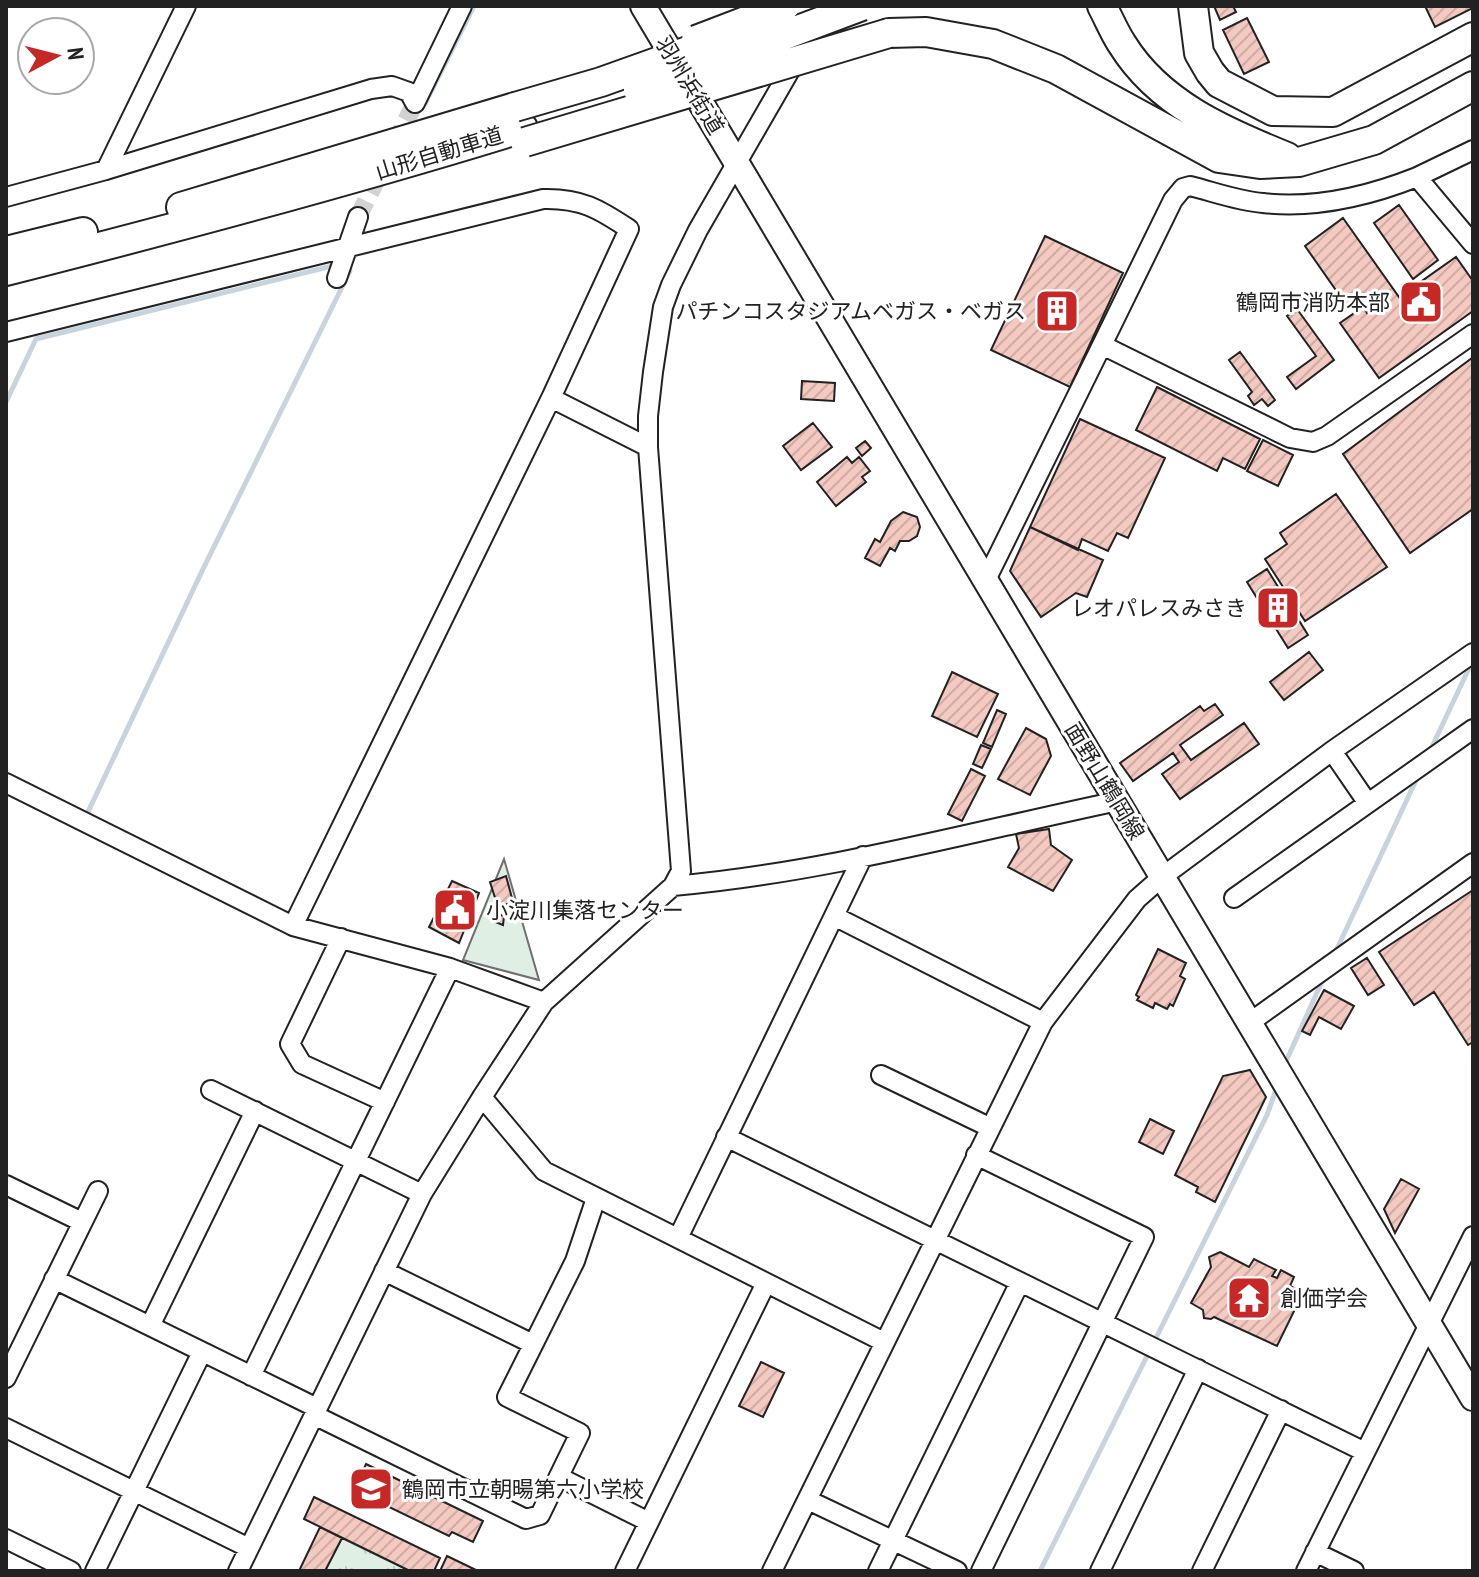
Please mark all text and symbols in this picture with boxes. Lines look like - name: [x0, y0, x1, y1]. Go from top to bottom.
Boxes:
- north arrow: [16, 16, 96, 96]
- street label: 羽州浜街道: [650, 31, 730, 139]
- text: N: [61, 46, 90, 61]
- street label: 山形自動車道: [372, 120, 506, 186]
- public building icon: 鶴岡市消防本部: [1397, 278, 1445, 326]
- building icon: パチンコスタジアムベガス・ベガス: [1033, 287, 1081, 335]
- place label: 鶴岡市消防本部: [1236, 288, 1390, 316]
- place label: パチンコスタジアムベガス・ベガス: [676, 297, 1026, 325]
- building icon: レオパレスみさき: [1254, 584, 1302, 632]
- place label: レオパレスみさき: [1071, 594, 1247, 622]
- street label: 面野山鶴岡線: [1059, 717, 1151, 845]
- public building icon: 小淀川集落センター: [431, 886, 479, 934]
- place label: 小淀川集落センター: [486, 896, 684, 924]
- temple icon: 創価学会: [1225, 1274, 1273, 1322]
- place label: 創価学会: [1280, 1284, 1368, 1312]
- school or university icon: 鶴岡市立朝暘第六小学校: [347, 1465, 395, 1513]
- place label: 鶴岡市立朝暘第六小学校: [402, 1475, 644, 1503]

